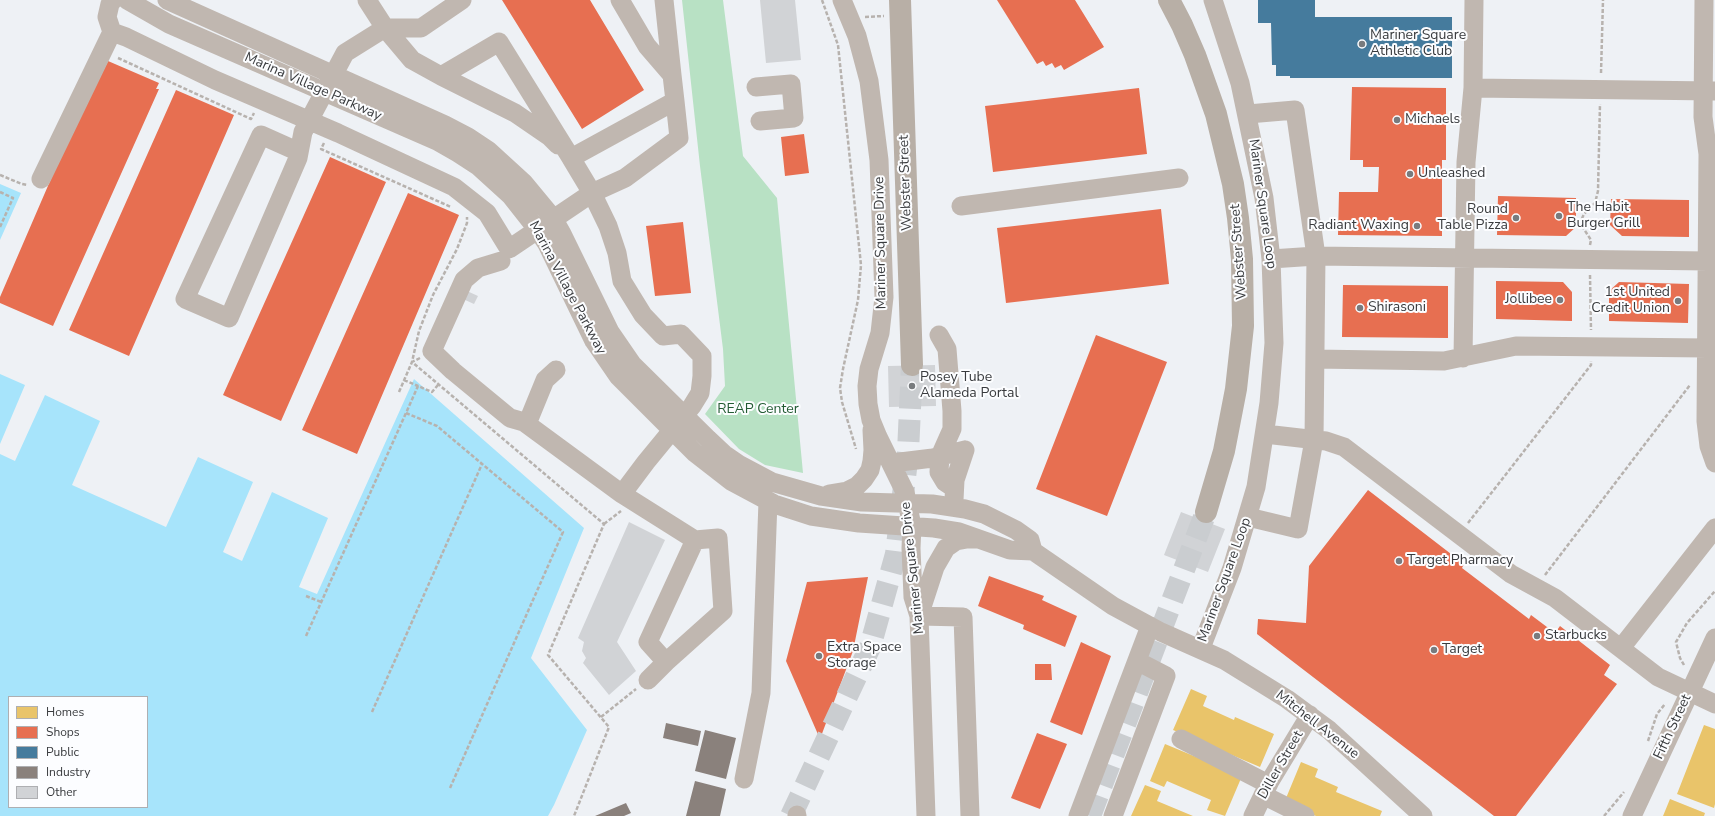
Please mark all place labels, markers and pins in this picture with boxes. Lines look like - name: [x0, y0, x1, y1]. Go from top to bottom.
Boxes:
- place label: Mariner Square Athletic Club: [1370, 28, 1466, 60]
- marker: Mariner Square Athletic Club: [1357, 39, 1367, 49]
- place label: Michaels: [1405, 112, 1460, 128]
- marker: Michaels: [1392, 115, 1402, 125]
- place label: Unleashed: [1418, 166, 1485, 182]
- marker: Unleashed: [1405, 169, 1415, 179]
- place label: The Habit Burger Grill: [1567, 200, 1640, 232]
- place label: Round Table Pizza: [1438, 202, 1508, 234]
- marker: The Habit Burger Grill: [1554, 211, 1564, 221]
- marker: Round Table Pizza: [1511, 213, 1521, 223]
- place label: Radiant Waxing: [1308, 218, 1409, 234]
- marker: Radiant Waxing: [1412, 221, 1422, 231]
- place label: 1st United Credit Union: [1591, 285, 1670, 318]
- place label: Jollibee: [1505, 292, 1552, 308]
- marker: Jollibee: [1555, 295, 1565, 305]
- marker: 1st United Credit Union: [1673, 296, 1683, 306]
- place label: Shirasoni: [1368, 300, 1426, 316]
- marker: Shirasoni: [1355, 303, 1365, 313]
- place label: Posey Tube Alameda Portal: [920, 370, 1019, 402]
- marker: Posey Tube Alameda Portal: [907, 381, 917, 391]
- place label: Target Pharmacy: [1407, 553, 1513, 569]
- marker: Target Pharmacy: [1394, 556, 1404, 566]
- place label: Starbucks: [1545, 628, 1607, 644]
- marker: Starbucks: [1532, 631, 1542, 641]
- place label: Extra Space Storage: [827, 640, 901, 672]
- place label: Target: [1442, 642, 1482, 658]
- marker: Target: [1429, 645, 1439, 655]
- marker: Extra Space Storage: [814, 651, 824, 661]

